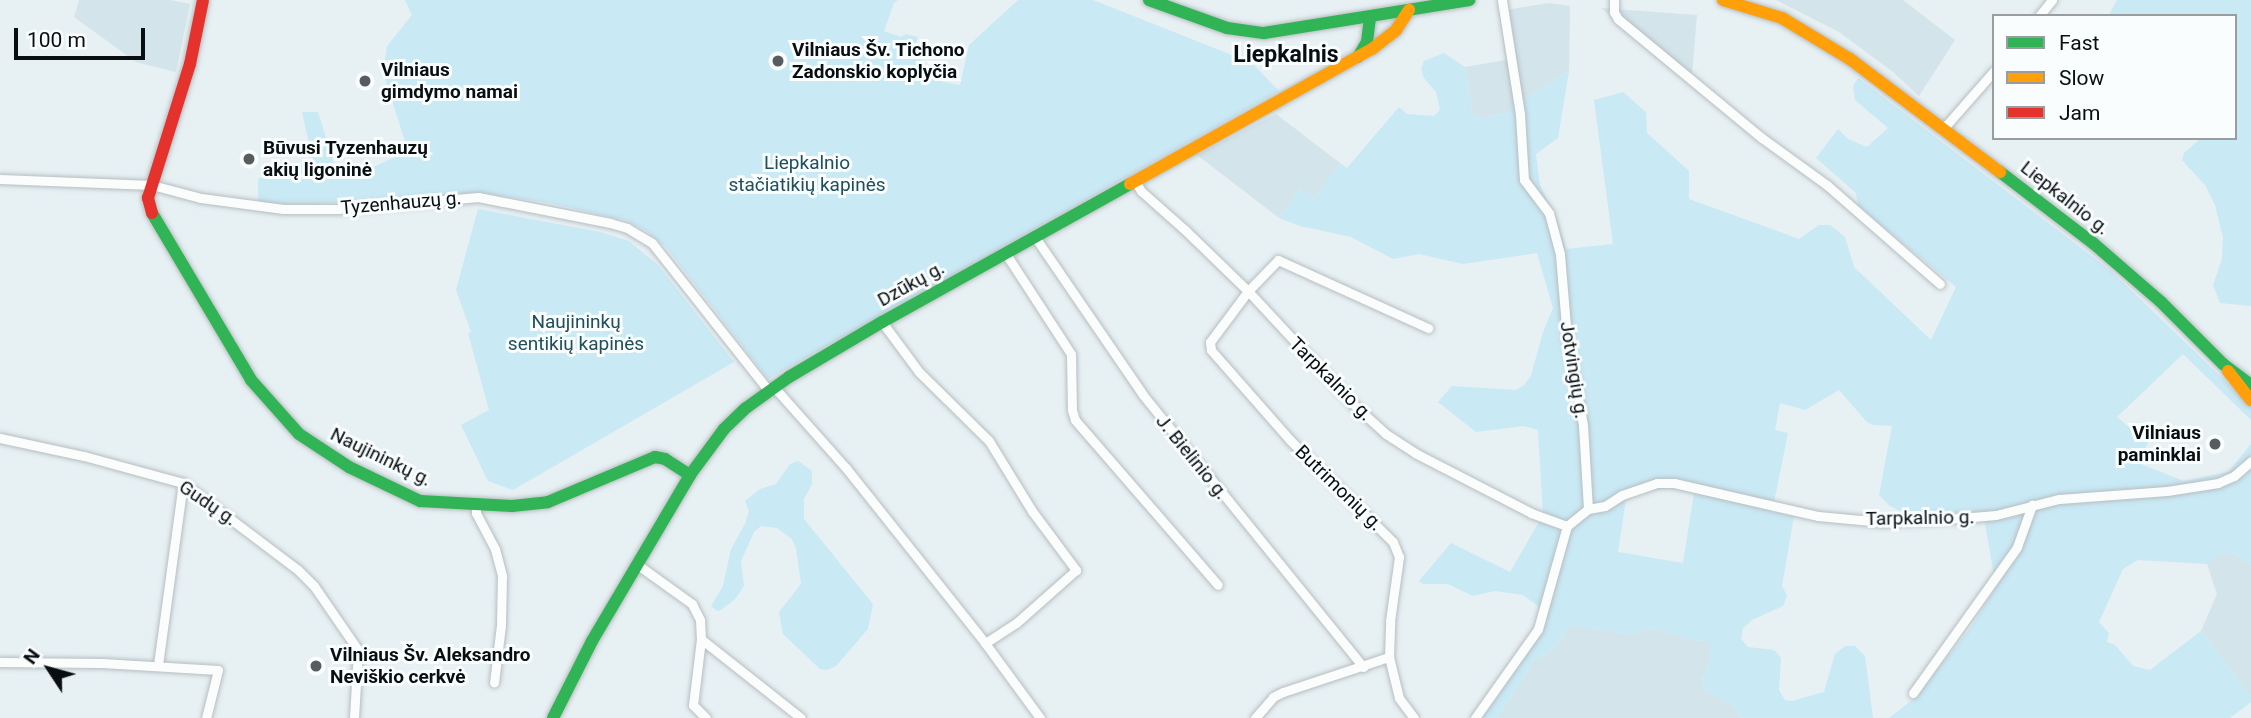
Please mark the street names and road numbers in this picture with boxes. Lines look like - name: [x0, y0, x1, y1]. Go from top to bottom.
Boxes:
- street label: Liepkalnio g.: [2016, 156, 2114, 240]
- street label: Tyzenhauzų g.: [340, 186, 462, 220]
- street label: Dzūkų g.: [874, 256, 948, 312]
- street label: Jotvingių g.: [1555, 320, 1593, 420]
- street label: Tarpkalnio g.: [1285, 333, 1377, 425]
- street label: J. Bielinio g.: [1151, 410, 1233, 504]
- street label: Naujininkų g.: [327, 423, 435, 491]
- street label: Butrimonių g.: [1290, 441, 1388, 535]
- street label: Gudų g.: [175, 475, 241, 531]
- street label: Tarpkalnio g.: [1865, 506, 1975, 530]

